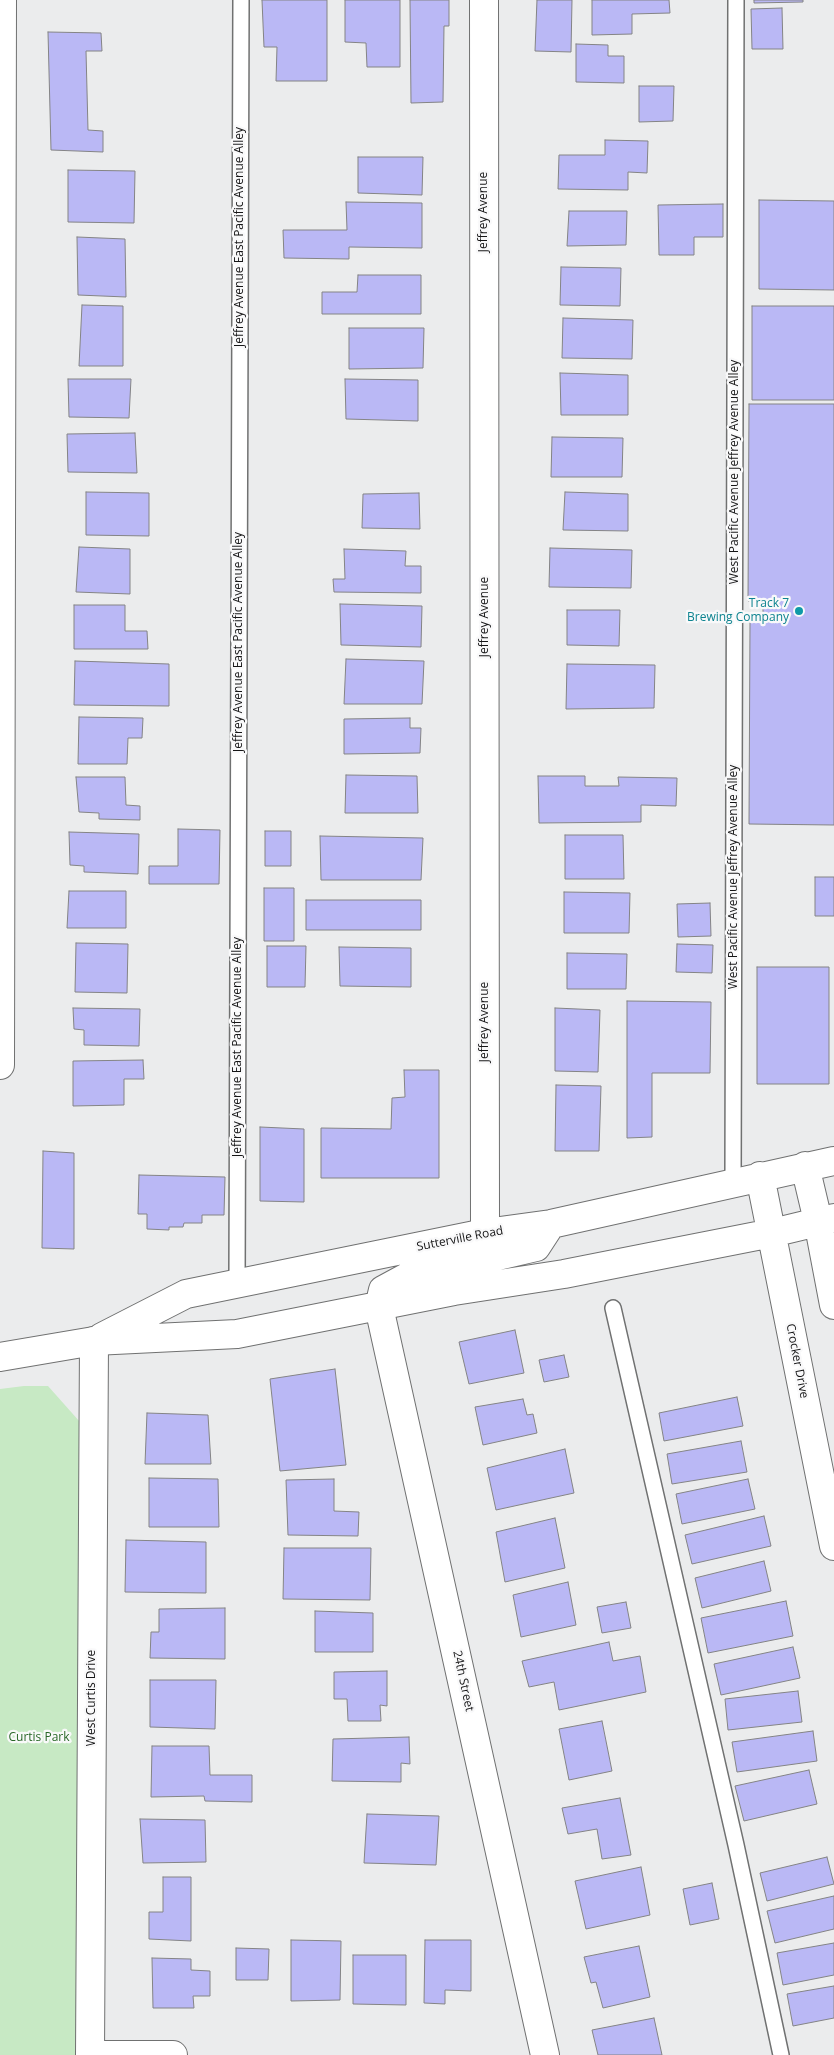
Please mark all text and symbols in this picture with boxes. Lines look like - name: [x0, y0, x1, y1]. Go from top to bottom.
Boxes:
- street label: Jeffrey Avenue East Pacific Avenue Alley: [233, 127, 247, 347]
- street label: Jeffrey Avenue: [477, 172, 491, 252]
- street label: West Pacific Avenue Jeffrey Avenue Alley: [728, 360, 742, 584]
- street label: Jeffrey Avenue East Pacific Avenue Alley: [232, 532, 246, 752]
- street label: Jeffrey Avenue: [478, 577, 492, 657]
- place label: Track 7 Brewing Company: [687, 597, 789, 625]
- marker: Track 7 Brewing Company: [793, 605, 805, 617]
- street label: West Pacific Avenue Jeffrey Avenue Alley: [727, 765, 741, 989]
- street label: Jeffrey Avenue East Pacific Avenue Alley: [231, 937, 245, 1157]
- street label: Jeffrey Avenue: [478, 982, 492, 1062]
- street label: Sutterville Road: [416, 1224, 504, 1254]
- street label: Crocker Drive: [783, 1322, 811, 1400]
- street label: 24th Street: [450, 1649, 476, 1713]
- street label: West Curtis Drive: [85, 1650, 99, 1746]
- park label: Curtis Park: [8, 1731, 70, 1745]

